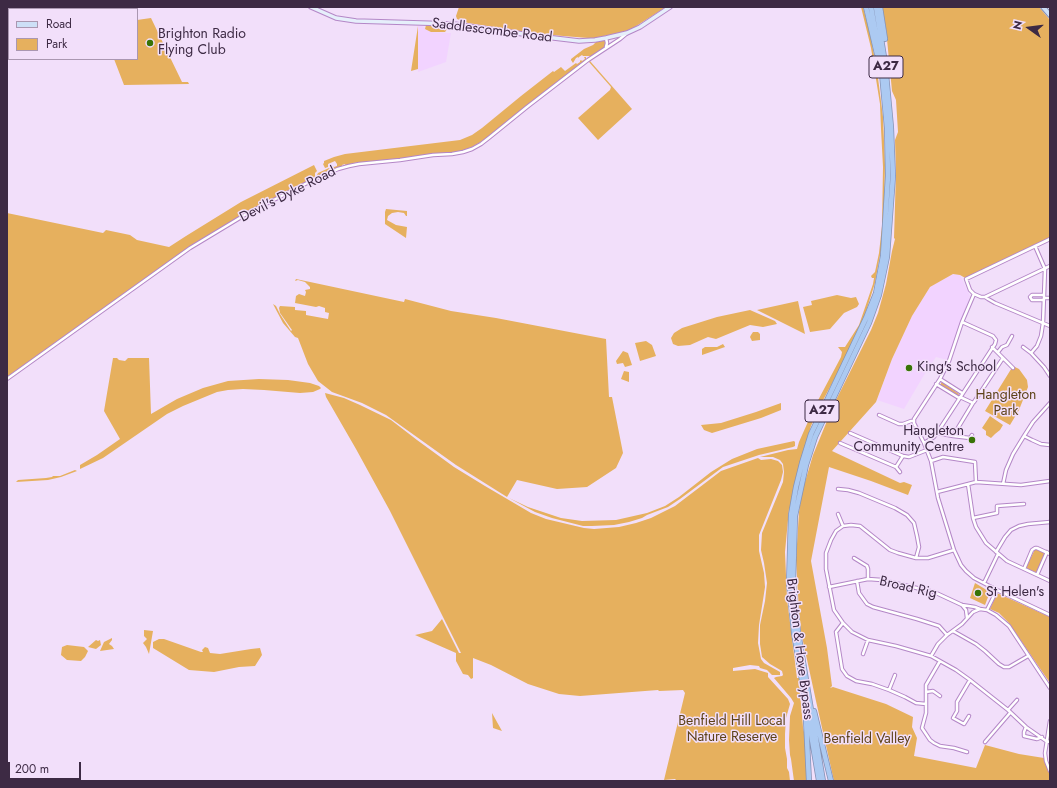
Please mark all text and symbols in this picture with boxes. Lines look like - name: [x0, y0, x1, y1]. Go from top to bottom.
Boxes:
- legend: [8, 8, 138, 60]
- north arrow: [1009, 8, 1049, 48]
- text: Road: [46, 15, 72, 33]
- street label: Saddlescombe Road: [431, 15, 553, 47]
- text: N: [1009, 19, 1026, 31]
- place label: Brighton Radio Flying Club: [158, 27, 246, 60]
- text: Park: [46, 35, 67, 53]
- marker: Brighton Radio Flying Club: [145, 38, 155, 48]
- road number: A27: [869, 56, 903, 78]
- street label: Devil's Dyke Road: [237, 164, 339, 226]
- place label: King's School: [917, 360, 996, 376]
- marker: King's School: [904, 363, 914, 373]
- park label: Hangleton Park: [976, 388, 1036, 420]
- road number: A27: [805, 400, 839, 422]
- place label: Hangleton Community Centre: [854, 424, 964, 456]
- marker: Hangleton Community Centre: [967, 435, 977, 445]
- street label: Broad Rig: [878, 573, 938, 603]
- street label: Brighton & Hove Bypass: [782, 577, 816, 721]
- place label: St Helen's: [986, 585, 1044, 601]
- marker: St Helen's: [973, 588, 983, 598]
- park label: Benfield Hill Local Nature Reserve: [678, 714, 786, 746]
- park label: Benfield Valley: [824, 732, 910, 748]
- scale bar: [10, 754, 83, 780]
- text: 200 m: [15, 760, 49, 778]

